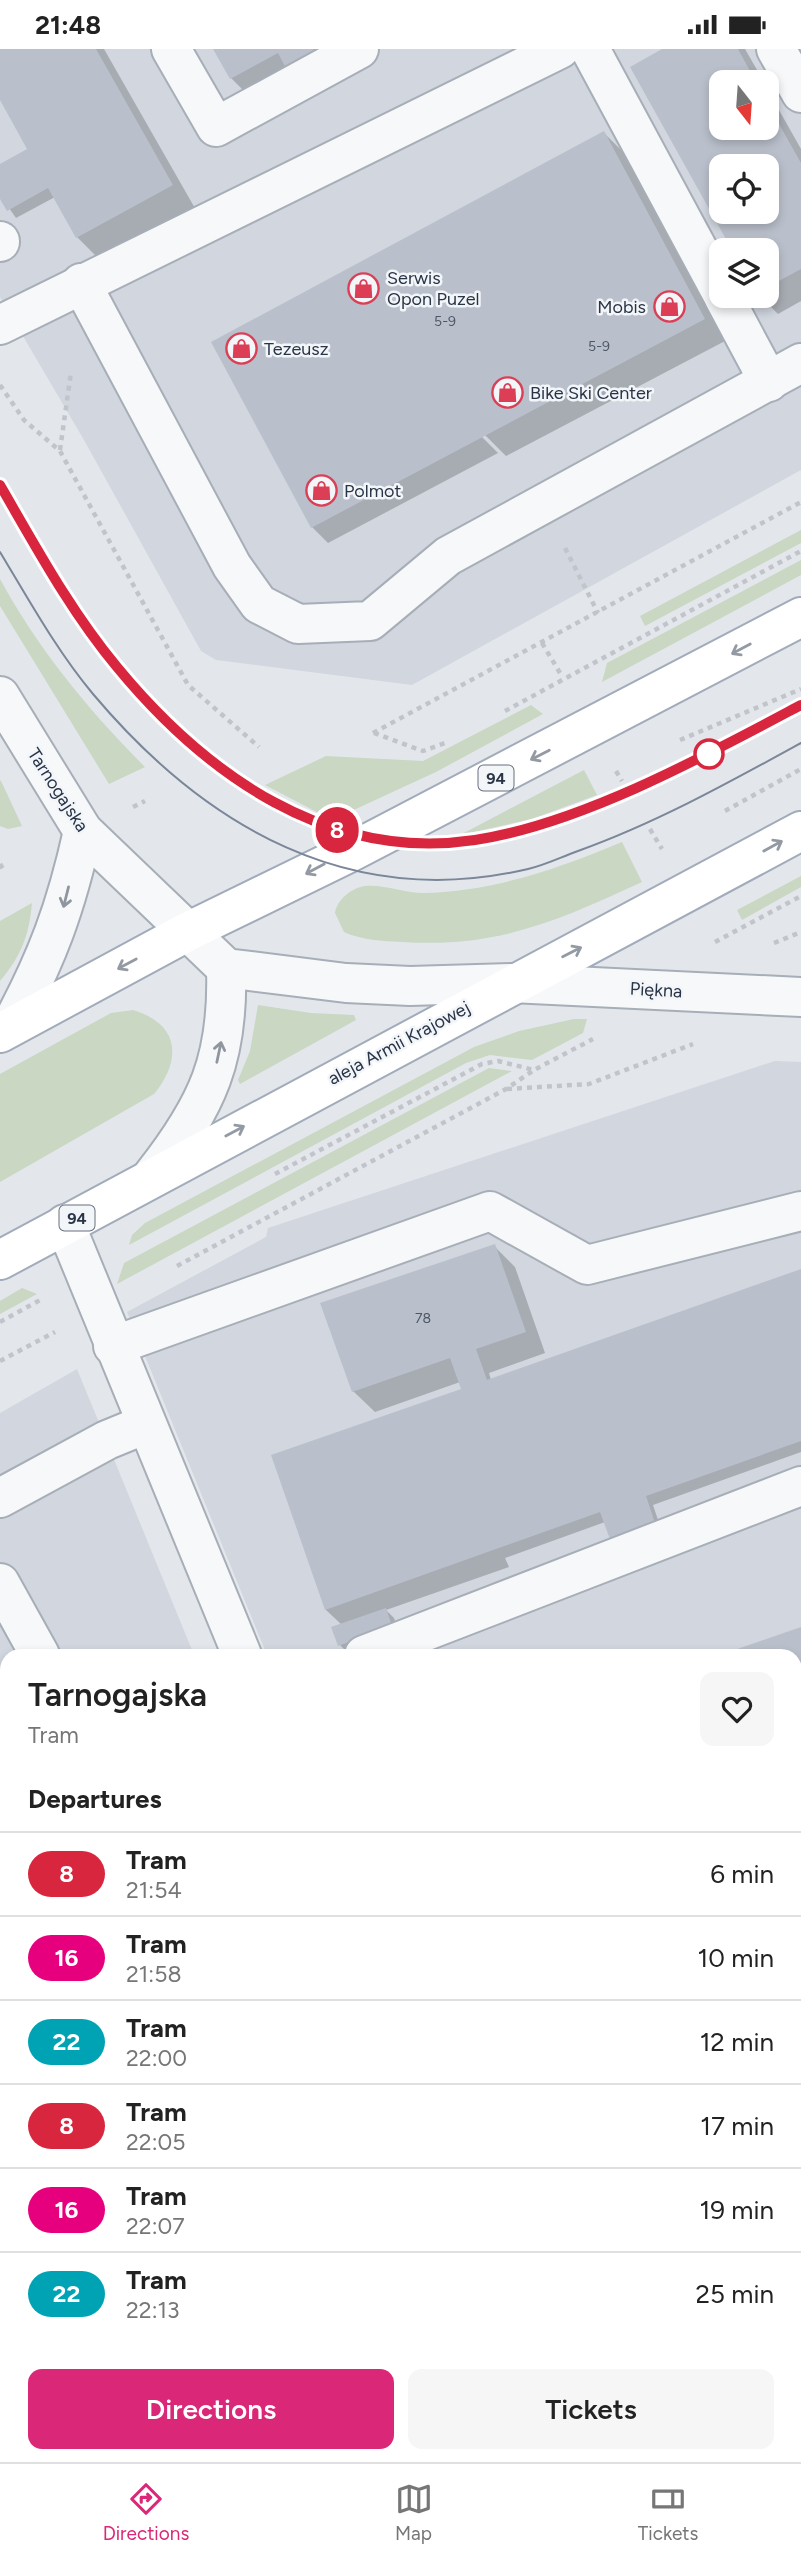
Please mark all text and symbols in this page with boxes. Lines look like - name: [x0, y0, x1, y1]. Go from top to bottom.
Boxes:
- text: 21:48: [35, 9, 101, 41]
- north arrow: [709, 70, 779, 140]
- map controls: [709, 70, 779, 308]
- button: locate: [709, 154, 779, 224]
- button: layers: [709, 238, 779, 308]
- place label: Serwis Opon Puzel: [387, 267, 480, 310]
- shop icon: Serwis Opon Puzel: [347, 271, 381, 305]
- shop icon: Mobis: [652, 290, 686, 324]
- place label: Mobis: [597, 296, 646, 318]
- house number: 5-9: [434, 313, 456, 330]
- shop icon: Tezeusz: [224, 332, 258, 366]
- place label: Tezeusz: [264, 338, 329, 360]
- house number: 5-9: [588, 338, 610, 355]
- shop icon: Bike Ski Center: [490, 376, 524, 410]
- place label: Bike Ski Center: [530, 382, 652, 404]
- shop icon: Polmot: [304, 474, 338, 508]
- place label: Polmot: [344, 480, 401, 502]
- one-way arrow: [731, 643, 752, 656]
- unlabelled marker: [694, 739, 724, 769]
- street label: Tarnogajska: [23, 744, 93, 836]
- one-way arrow: [530, 749, 551, 763]
- road number: 94: [478, 765, 514, 791]
- line badge: 8: [314, 807, 360, 853]
- text: 8: [330, 815, 344, 844]
- one-way arrow: [763, 839, 783, 853]
- one-way arrow: [305, 863, 326, 877]
- one-way arrow: [59, 886, 72, 908]
- one-way arrow: [561, 944, 582, 958]
- one-way arrow: [117, 958, 138, 972]
- street label: Piękna: [629, 978, 683, 1002]
- street label: aleja Armii Krajowej: [324, 996, 474, 1090]
- one-way arrow: [213, 1041, 227, 1064]
- one-way arrow: [224, 1124, 245, 1138]
- road number: 94: [60, 1205, 94, 1231]
- house number: 78: [415, 1310, 431, 1327]
- button: heart: [700, 1672, 774, 1746]
- text: Tarnogajska: [28, 1675, 207, 1714]
- text: Tram: [28, 1721, 79, 1749]
- text: Departures: [28, 1783, 162, 1815]
- text: Tram: [126, 1844, 187, 1876]
- text: 6 min: [710, 1858, 774, 1890]
- text: 8: [59, 1859, 74, 1888]
- text: 21:54: [126, 1876, 182, 1904]
- text: Tram: [126, 1928, 187, 1960]
- text: 10 min: [698, 1942, 774, 1974]
- text: 16: [54, 1943, 79, 1972]
- text: 21:58: [126, 1960, 182, 1988]
- text: Tram: [126, 2012, 187, 2044]
- text: 12 min: [700, 2026, 774, 2058]
- text: 22: [53, 2027, 80, 2056]
- text: 22:00: [126, 2044, 187, 2072]
- text: Tram: [126, 2096, 187, 2128]
- text: 17 min: [700, 2110, 774, 2142]
- text: 8: [59, 2111, 74, 2140]
- text: 22:05: [126, 2128, 186, 2156]
- text: Tram: [126, 2180, 187, 2212]
- text: 19 min: [699, 2194, 774, 2226]
- text: 16: [54, 2195, 79, 2224]
- text: 22:07: [126, 2212, 185, 2240]
- text: Tram: [126, 2264, 187, 2296]
- text: 25 min: [695, 2278, 774, 2310]
- text: 22: [53, 2279, 80, 2308]
- text: 22:13: [126, 2296, 180, 2324]
- button: Directions: [28, 2369, 394, 2449]
- button: Tickets: [408, 2369, 774, 2449]
- tab: Directions: [103, 2480, 189, 2545]
- tab: Map: [395, 2480, 433, 2545]
- tab: Tickets: [638, 2480, 698, 2545]

